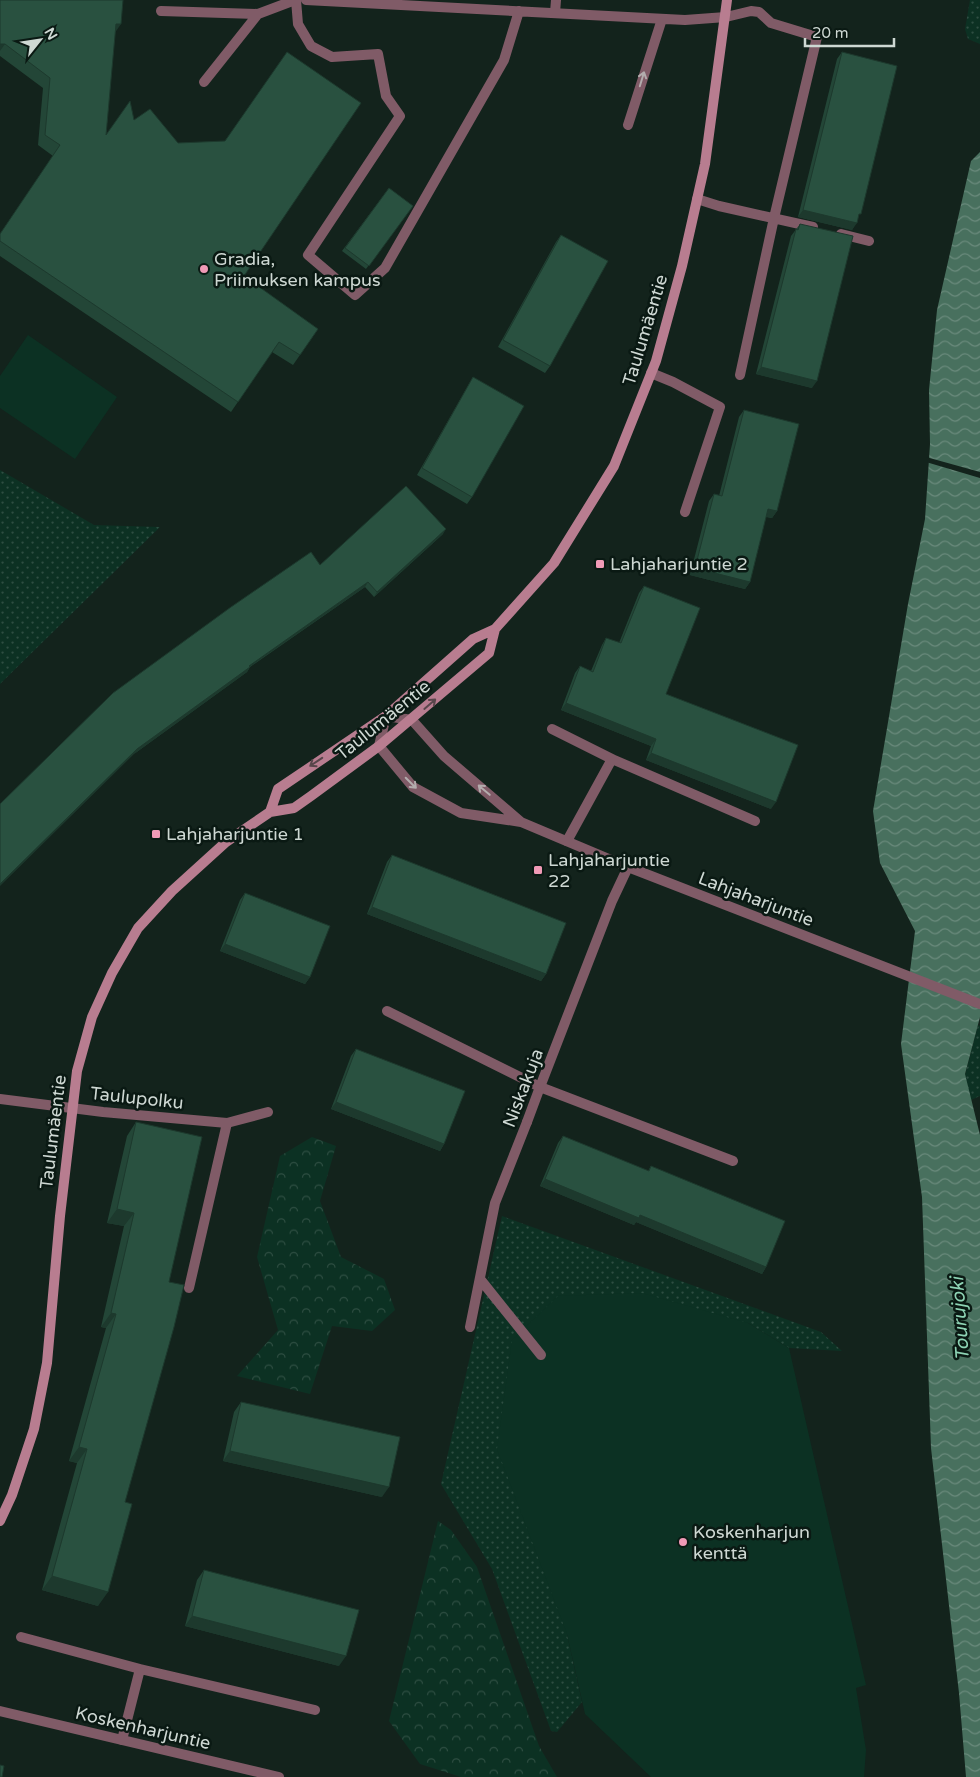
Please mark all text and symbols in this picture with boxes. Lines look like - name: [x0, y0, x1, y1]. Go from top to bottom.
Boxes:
- north arrow: [15, 15, 65, 65]
- scale bar: [805, 15, 894, 47]
- text: 20 m: [812, 24, 849, 42]
- text: N: [41, 25, 61, 43]
- one-way arrow: [637, 71, 647, 87]
- place label: Gradia, Priimuksen kampus: [214, 248, 381, 291]
- marker: Gradia, Priimuksen kampus: [198, 263, 210, 275]
- street label: Taulumäentie: [618, 272, 672, 388]
- place label: Lahjaharjuntie 2: [610, 553, 748, 575]
- marker: Lahjaharjuntie 2: [594, 558, 606, 570]
- street label: Taulumäentie: [331, 675, 435, 765]
- one-way arrow: [424, 698, 437, 709]
- one-way arrow: [309, 757, 323, 767]
- one-way arrow: [405, 777, 417, 789]
- one-way arrow: [478, 785, 491, 796]
- place label: Lahjaharjuntie 1: [166, 823, 304, 845]
- marker: Lahjaharjuntie 1: [150, 828, 162, 840]
- place label: Lahjaharjuntie 22: [548, 849, 670, 892]
- marker: Lahjaharjuntie 22: [532, 864, 544, 876]
- street label: Lahjaharjuntie: [695, 867, 817, 931]
- street label: Niskakuja: [498, 1045, 548, 1131]
- street label: Taulumäentie: [35, 1074, 71, 1190]
- street label: Taulupolku: [89, 1082, 185, 1114]
- water label: Tourujoki: [946, 1274, 974, 1362]
- place label: Koskenharjun kenttä: [693, 1521, 810, 1564]
- marker: Koskenharjun kenttä: [677, 1536, 689, 1548]
- street label: Koskenharjuntie: [73, 1702, 213, 1754]

